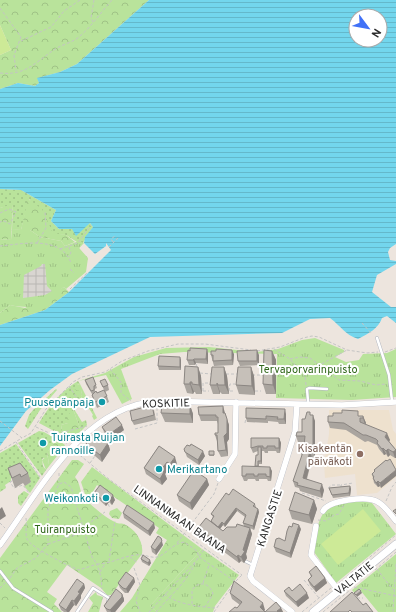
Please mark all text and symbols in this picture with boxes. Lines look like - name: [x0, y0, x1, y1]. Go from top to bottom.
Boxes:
- north arrow: [348, 8, 388, 48]
- text: N: [368, 26, 384, 40]
- park label: Tervaporvarinpuisto: [258, 363, 358, 377]
- place label: Puusepänpaja: [24, 396, 94, 410]
- street label: KOSKITIE: [142, 396, 190, 412]
- marker: Puusepänpaja: [97, 397, 107, 407]
- place label: Tuirasta Ruijan rannoille: [51, 431, 125, 458]
- marker: Tuirasta Ruijan rannoille: [38, 438, 48, 448]
- place label: Kisakentän päiväkoti: [298, 442, 352, 469]
- marker: Kisakentän päiväkoti: [355, 449, 365, 459]
- place label: Merikartano: [167, 463, 227, 477]
- marker: Merikartano: [154, 464, 164, 474]
- street label: LINNANMAAN BAANA: [130, 483, 229, 557]
- street label: KANGASTIE: [254, 488, 286, 549]
- place label: Weikonkoti: [44, 492, 98, 506]
- marker: Weikonkoti: [101, 493, 111, 503]
- park label: Tuiranpuisto: [34, 523, 96, 537]
- street label: VALTATIE: [332, 559, 377, 599]

